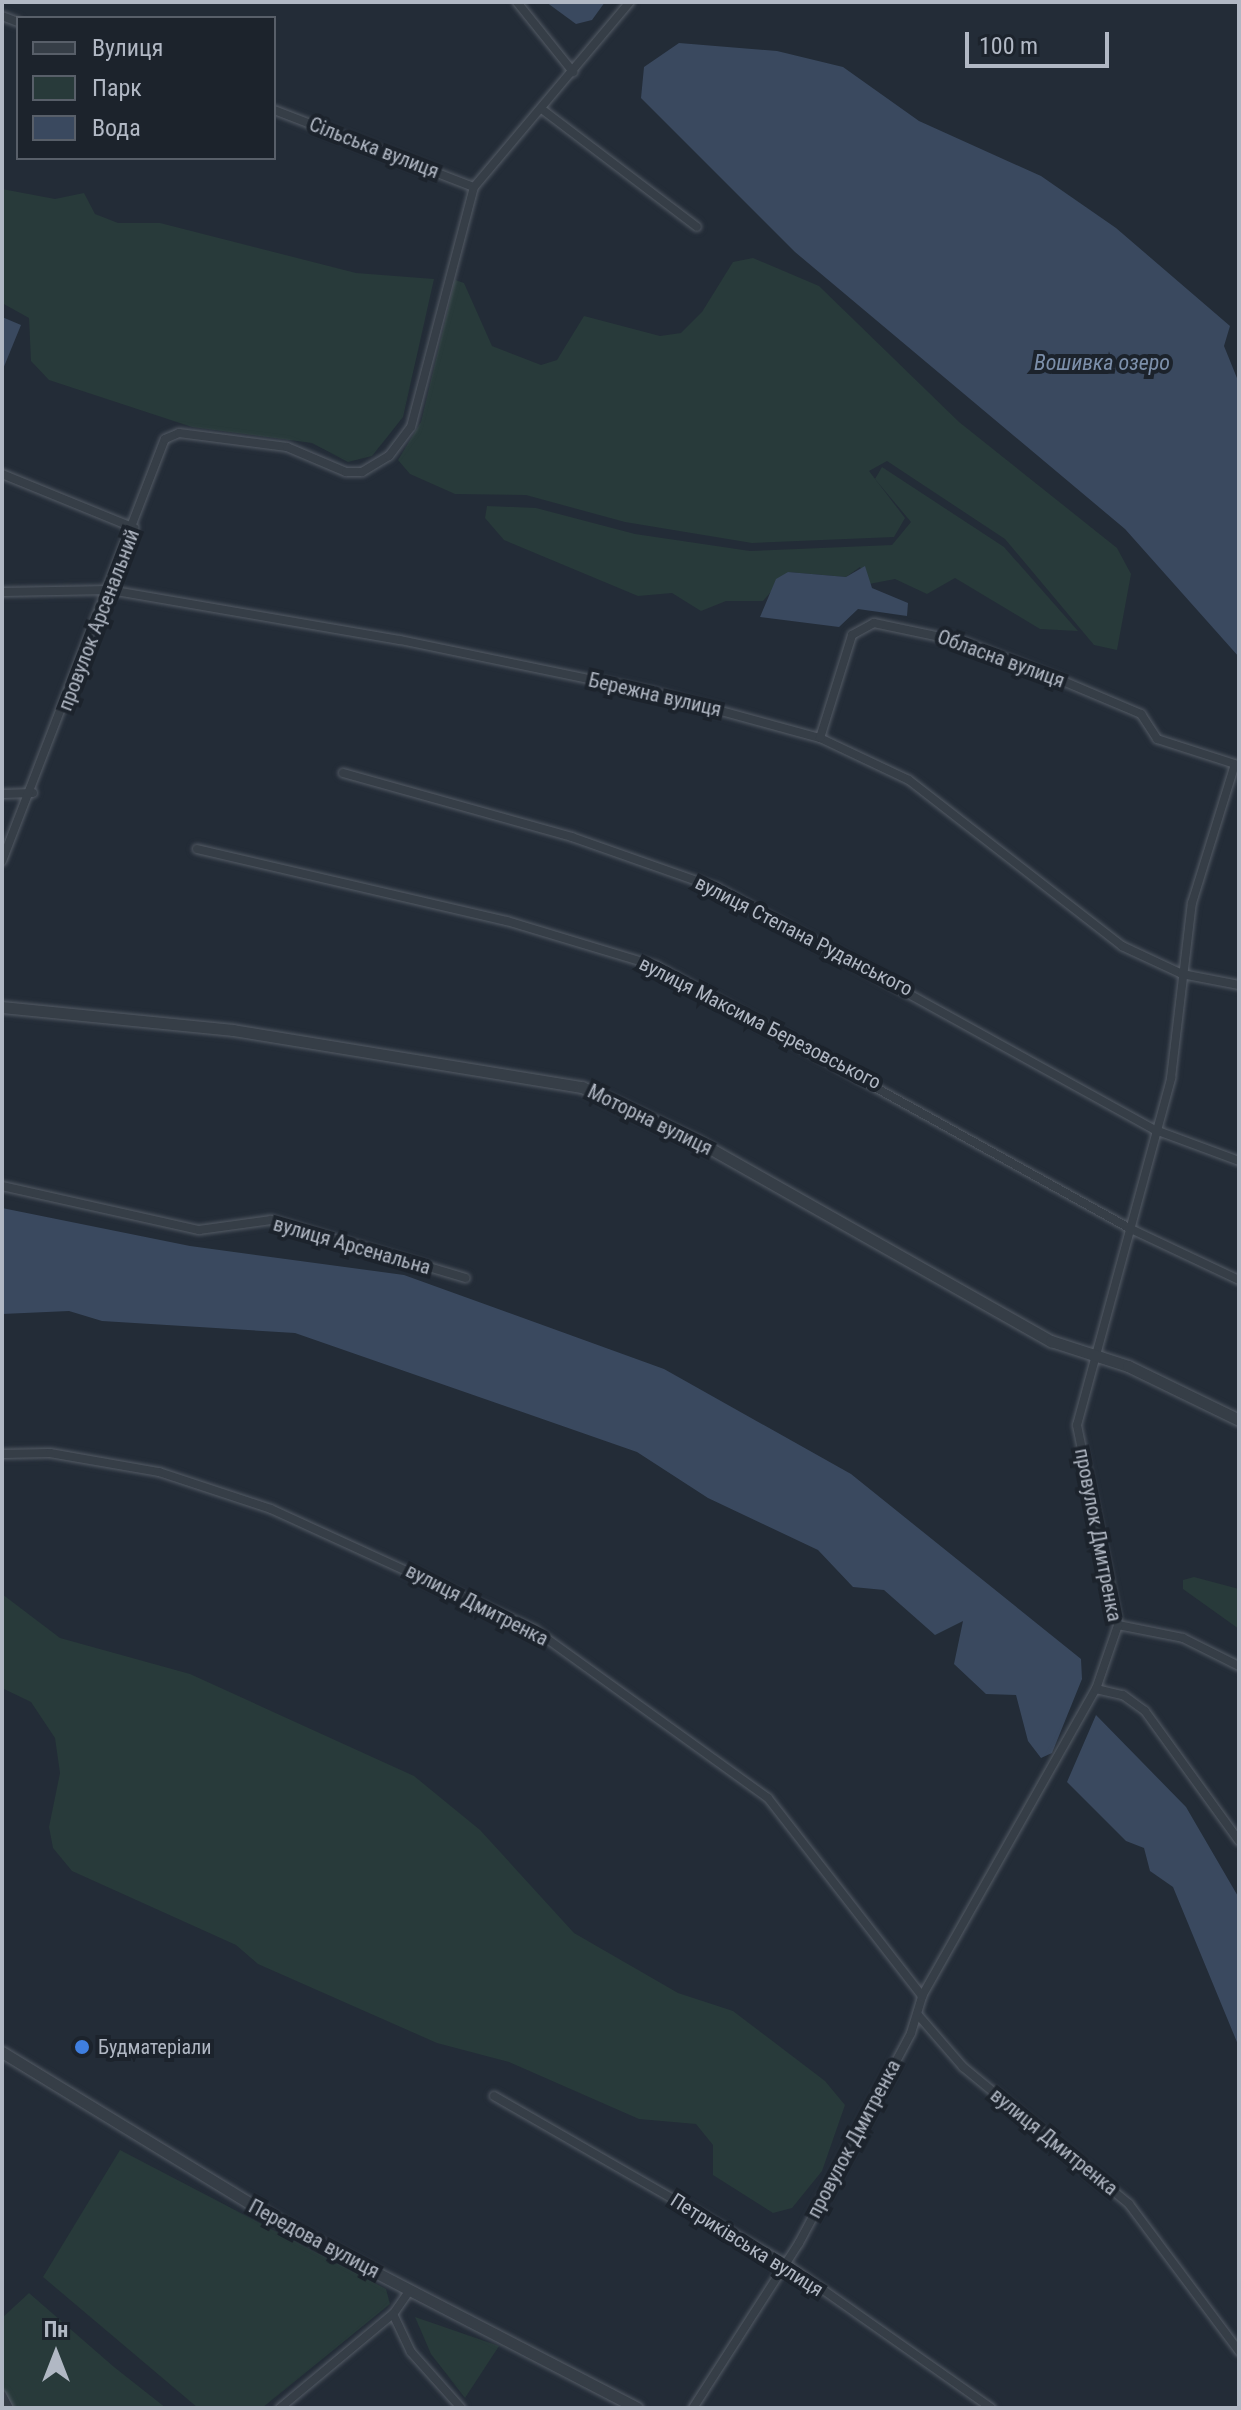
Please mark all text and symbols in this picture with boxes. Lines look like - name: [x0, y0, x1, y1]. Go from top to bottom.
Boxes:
- legend: [16, 16, 276, 160]
- scale bar: [969, 16, 1113, 66]
- text: 100 m: [979, 32, 1038, 60]
- text: Вулиця: [92, 34, 163, 62]
- text: Парк: [92, 74, 142, 102]
- street label: Сільська вулиця: [306, 112, 442, 184]
- text: Вода: [92, 114, 141, 142]
- water label: Вошивка озеро: [1034, 350, 1170, 376]
- street label: провулок Арсенальний: [53, 526, 145, 714]
- street label: Обласна вулиця: [934, 625, 1068, 693]
- street label: Бережна вулиця: [586, 668, 724, 722]
- street label: вулиця Степана Руданського: [691, 871, 917, 1001]
- street label: вулиця Максима Березовського: [635, 951, 885, 1095]
- street label: Моторна вулиця: [584, 1079, 716, 1161]
- street label: вулиця Арсенальна: [271, 1212, 433, 1280]
- street label: провулок Дмитренка: [1069, 1446, 1127, 1624]
- street label: вулиця Дмитренка: [402, 1559, 552, 1651]
- place label: Будматеріали: [98, 2035, 211, 2059]
- marker: Будматеріали: [73, 2038, 91, 2056]
- street label: провулок Дмитренка: [802, 2056, 906, 2222]
- street label: вулиця Дмитренка: [986, 2083, 1122, 2201]
- street label: Петриківська вулиця: [666, 2188, 828, 2302]
- street label: Передова вулиця: [245, 2194, 383, 2284]
- north arrow: [16, 2314, 96, 2394]
- text: Пн: [44, 2317, 68, 2342]

